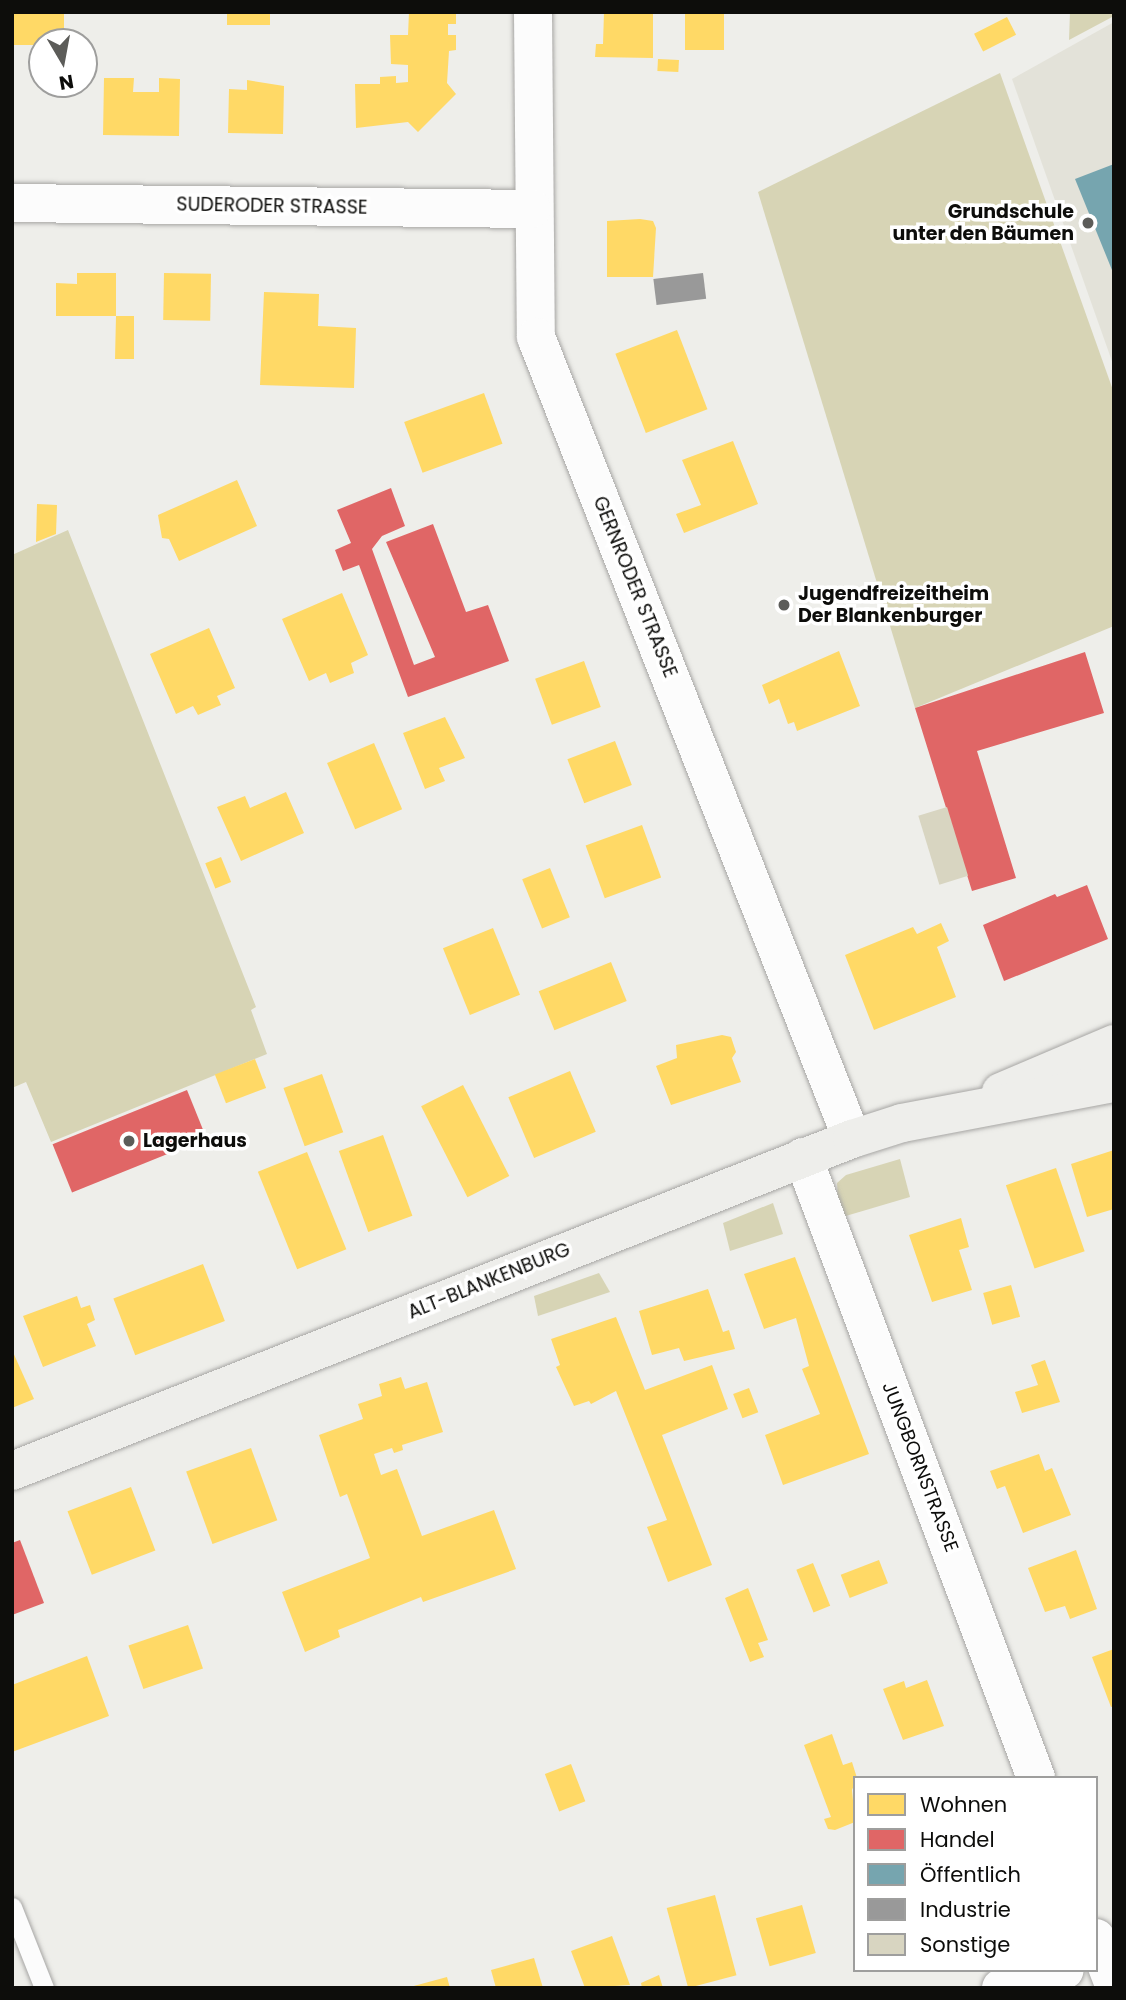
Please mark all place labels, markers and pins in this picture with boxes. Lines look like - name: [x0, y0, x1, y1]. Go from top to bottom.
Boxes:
- place label: Grundschule unter den Bäumen: [893, 201, 1074, 245]
- marker: Grundschule unter den Bäumen: [1080, 215, 1096, 231]
- place label: Jugendfreizeitheim Der Blankenburger: [798, 583, 989, 627]
- marker: Jugendfreizeitheim Der Blankenburger: [776, 597, 792, 613]
- place label: Lagerhaus: [143, 1130, 247, 1152]
- marker: Lagerhaus: [121, 1133, 137, 1149]

